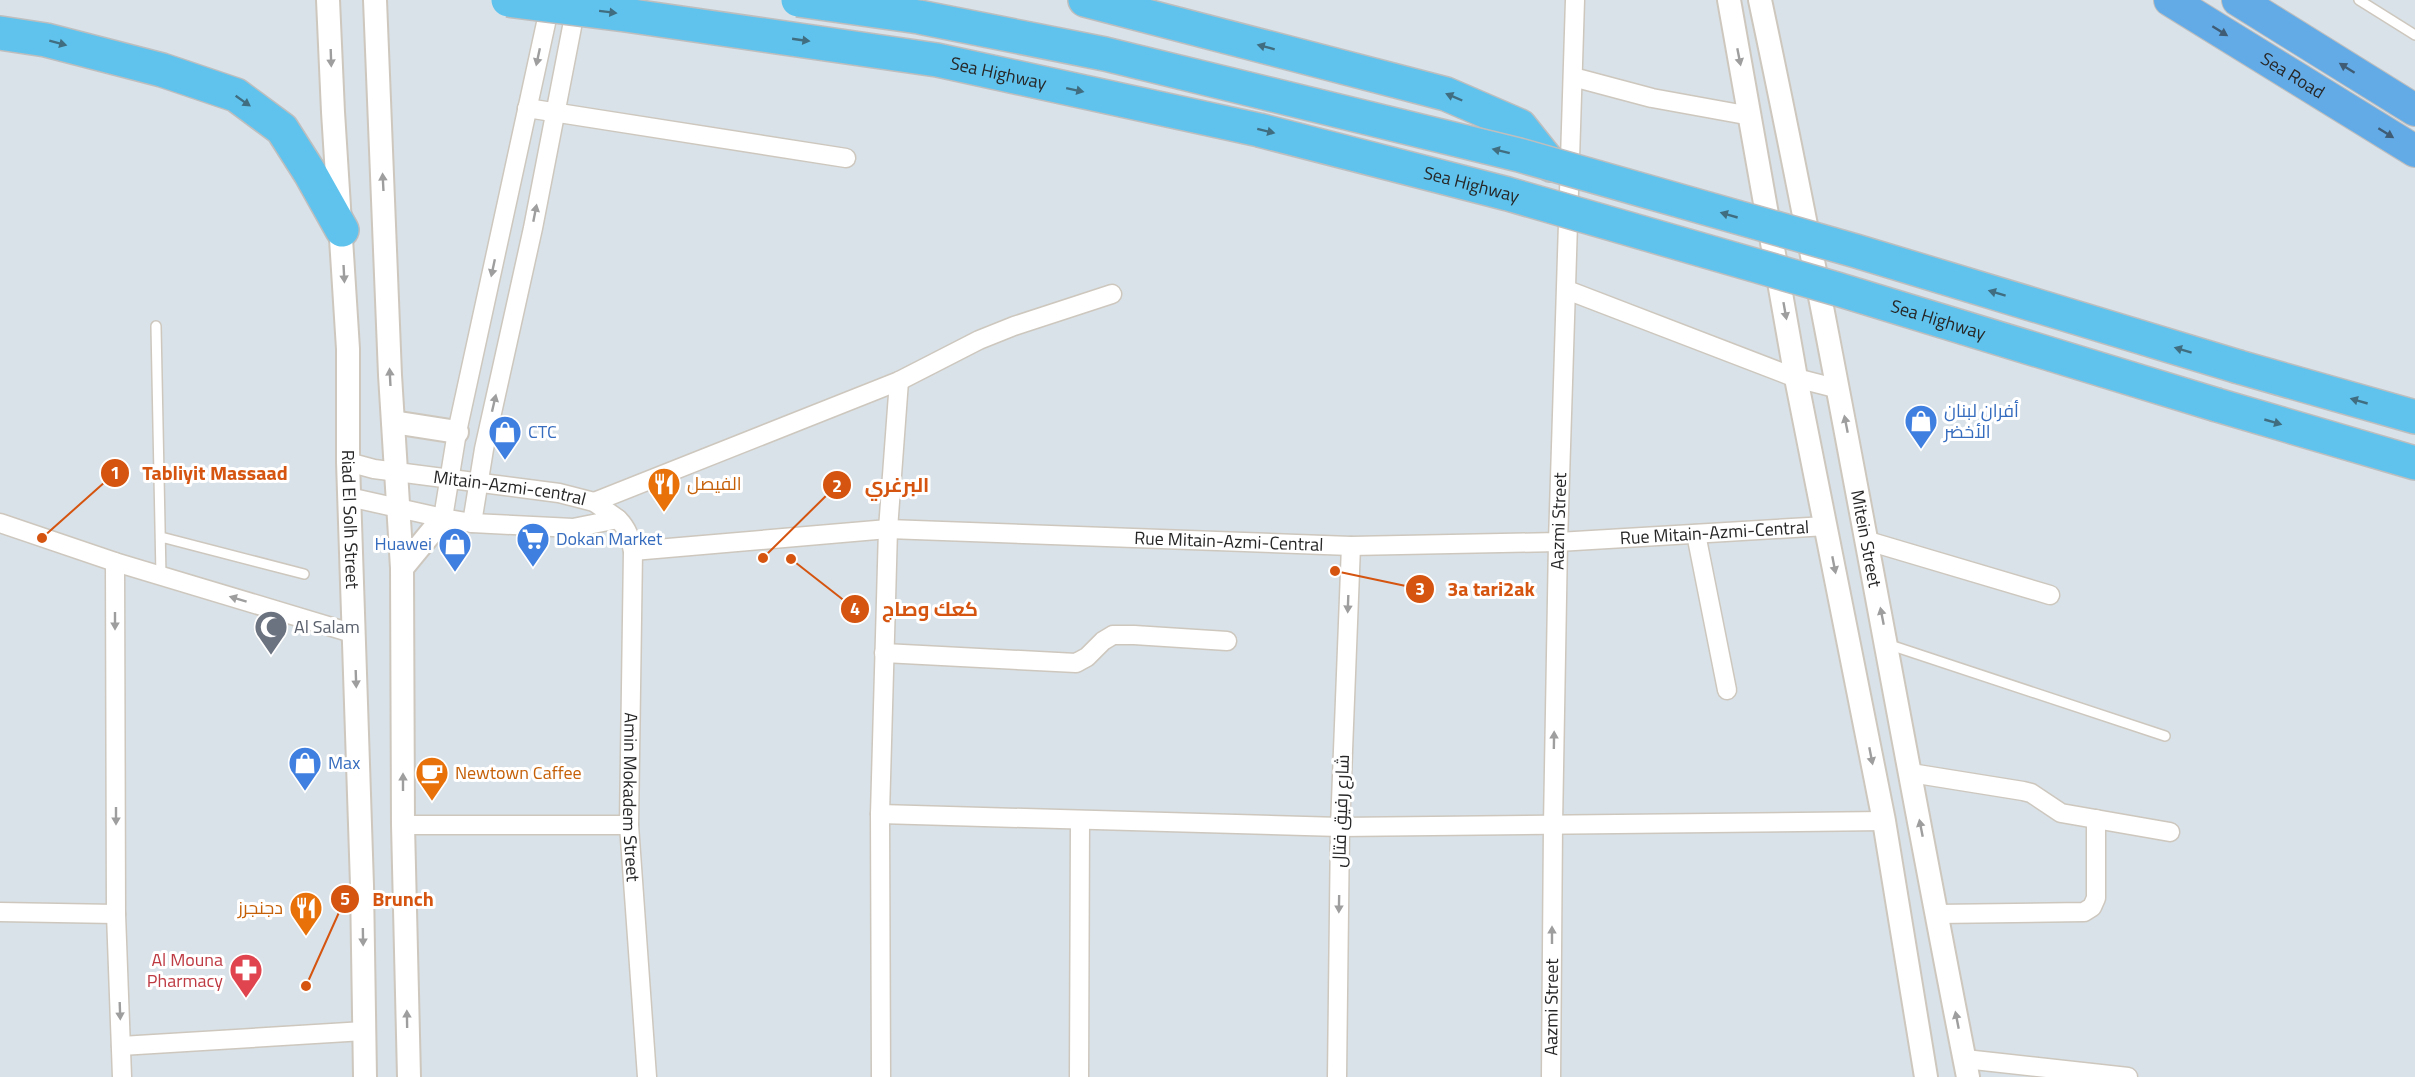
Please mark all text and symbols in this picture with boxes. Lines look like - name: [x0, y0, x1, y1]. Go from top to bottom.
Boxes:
- one-way arrow: [599, 8, 618, 17]
- one-way arrow: [2212, 25, 2228, 36]
- one-way arrow: [792, 36, 811, 45]
- one-way arrow: [49, 39, 67, 48]
- one-way arrow: [1256, 42, 1274, 51]
- street label: Sea Road: [2256, 45, 2330, 105]
- one-way arrow: [533, 48, 543, 66]
- one-way arrow: [1735, 48, 1744, 67]
- one-way arrow: [326, 49, 335, 68]
- street label: Sea Highway: [948, 49, 1050, 97]
- one-way arrow: [2339, 62, 2356, 73]
- one-way arrow: [1066, 86, 1085, 95]
- one-way arrow: [1445, 92, 1463, 102]
- one-way arrow: [235, 95, 251, 107]
- one-way arrow: [1257, 127, 1275, 137]
- one-way arrow: [2378, 128, 2394, 139]
- one-way arrow: [1492, 145, 1510, 155]
- street label: Sea Highway: [1421, 159, 1523, 210]
- one-way arrow: [378, 173, 387, 192]
- one-way arrow: [531, 203, 541, 222]
- one-way arrow: [1720, 210, 1738, 219]
- one-way arrow: [488, 259, 497, 278]
- one-way arrow: [339, 265, 348, 284]
- one-way arrow: [1987, 288, 2005, 297]
- street label: Sea Highway: [1887, 292, 1989, 347]
- one-way arrow: [1781, 302, 1790, 321]
- one-way arrow: [2174, 345, 2192, 354]
- one-way arrow: [386, 367, 395, 386]
- one-way arrow: [490, 394, 500, 413]
- one-way arrow: [2350, 396, 2368, 405]
- place label: أفران لبنان الأخضر: [1943, 397, 2019, 445]
- shop icon: أفران لبنان الأخضر: [1903, 403, 1939, 450]
- shop icon: CTC: [487, 414, 523, 461]
- one-way arrow: [1841, 414, 1850, 433]
- place label: CTC: [528, 418, 557, 445]
- one-way arrow: [2264, 418, 2282, 427]
- street label: Riad El Solh Street: [335, 450, 366, 590]
- callout: Tabliyit Massaad: [100, 454, 300, 492]
- text: Tabliyit Massaad: [142, 457, 288, 488]
- text: 1: [110, 459, 120, 486]
- street label: Mitain-Azmi-central: [432, 463, 589, 512]
- restaurant icon: الفيصل: [646, 466, 682, 513]
- callout: البرغري: [822, 466, 941, 504]
- text: البرغري: [865, 469, 929, 501]
- place label: الفيصل: [687, 470, 742, 497]
- street label: Aazmi Street: [1544, 471, 1573, 570]
- text: 2: [832, 472, 842, 499]
- street label: Mitein Street: [1844, 488, 1889, 590]
- street label: Rue Mitain-Azmi-Central: [1619, 513, 1810, 551]
- supermarket icon: Dokan Market: [515, 521, 551, 568]
- street label: Rue Mitain-Azmi-Central: [1134, 524, 1324, 558]
- place label: Dokan Market: [556, 525, 663, 552]
- shop icon: Huawei: [437, 526, 473, 573]
- place label: Huawei: [375, 530, 432, 557]
- one-way arrow: [1830, 555, 1839, 574]
- callout: 3a tari2ak: [1405, 570, 1547, 608]
- text: 3a tari2ak: [1447, 573, 1536, 604]
- text: 3: [1415, 575, 1425, 602]
- callout: كعك وصاج: [840, 590, 991, 628]
- text: كعك وصاج: [882, 593, 978, 624]
- one-way arrow: [229, 594, 247, 603]
- one-way arrow: [1344, 594, 1353, 613]
- text: 4: [850, 595, 860, 622]
- one-way arrow: [1877, 606, 1886, 625]
- mosque icon: Al Salam: [253, 609, 289, 656]
- one-way arrow: [110, 611, 120, 630]
- place label: Al Salam: [294, 613, 360, 640]
- one-way arrow: [351, 669, 361, 688]
- street label: Amin Mokadem Street: [616, 712, 647, 883]
- one-way arrow: [1550, 730, 1559, 749]
- shop icon: Max: [287, 745, 323, 792]
- one-way arrow: [1867, 747, 1876, 766]
- place label: Max: [328, 749, 360, 776]
- street label: شارع رفيق فتال: [1325, 754, 1356, 868]
- cafe icon: Newtown Caffee: [414, 755, 450, 802]
- place label: Newtown Caffee: [455, 759, 582, 786]
- one-way arrow: [398, 772, 408, 791]
- one-way arrow: [111, 806, 121, 825]
- one-way arrow: [1916, 818, 1925, 837]
- callout: Brunch: [330, 880, 446, 918]
- text: Brunch: [372, 883, 434, 914]
- text: 5: [340, 885, 350, 912]
- restaurant icon: دجنجرز: [288, 890, 324, 937]
- place label: دجنجرز: [237, 894, 283, 921]
- one-way arrow: [1334, 894, 1344, 913]
- one-way arrow: [1547, 925, 1557, 944]
- one-way arrow: [358, 927, 367, 946]
- place label: Al Mouna Pharmacy: [147, 946, 223, 994]
- pharmacy icon: Al Mouna Pharmacy: [228, 952, 264, 999]
- street label: Aazmi Street: [1537, 958, 1565, 1056]
- one-way arrow: [115, 1001, 124, 1020]
- one-way arrow: [403, 1009, 412, 1028]
- one-way arrow: [1952, 1010, 1961, 1029]

